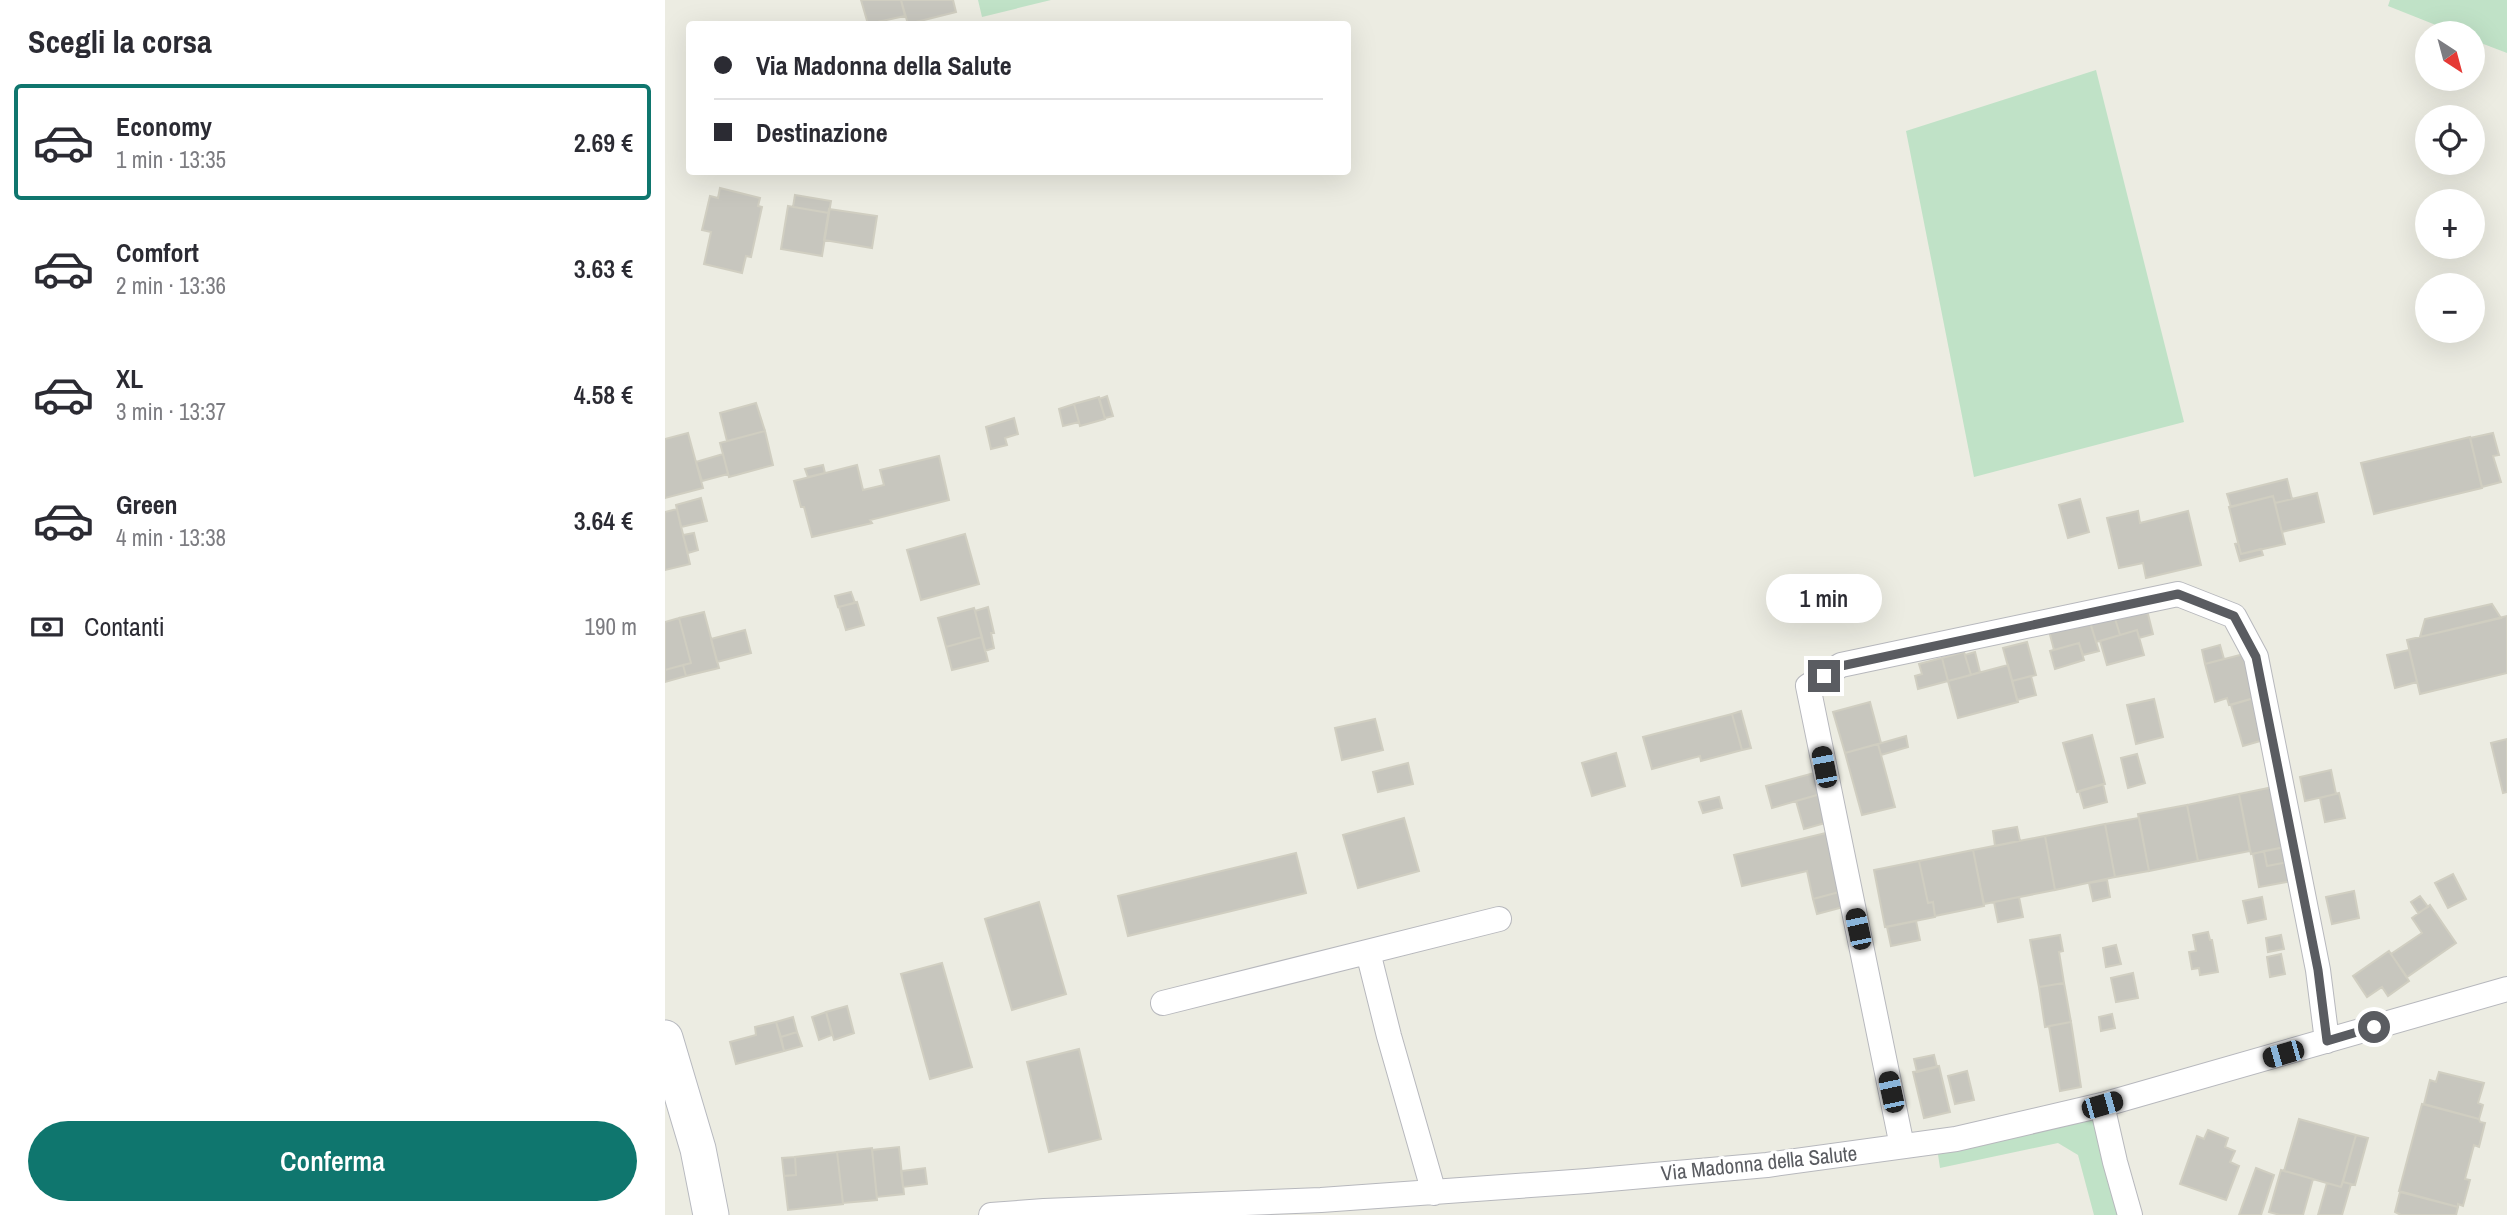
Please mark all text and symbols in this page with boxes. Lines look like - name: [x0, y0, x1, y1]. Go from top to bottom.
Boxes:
- text: Scegli la corsa: [28, 20, 212, 63]
- north arrow: [2415, 21, 2485, 91]
- map controls: [2415, 21, 2485, 343]
- text: Via Madonna della Salute: [756, 48, 1012, 83]
- button: locate: [2415, 105, 2485, 175]
- text: Economy: [116, 109, 212, 144]
- icon: car: [32, 111, 95, 174]
- text: Destinazione: [756, 115, 888, 150]
- text: 2.69 €: [574, 125, 633, 160]
- text: 1 min · 13:35: [116, 144, 226, 175]
- button: +: [2415, 189, 2485, 259]
- text: Comfort: [116, 235, 199, 270]
- icon: car: [32, 237, 95, 300]
- text: 3.63 €: [574, 251, 633, 286]
- text: 2 min · 13:36: [116, 270, 226, 301]
- button: −: [2415, 273, 2485, 343]
- text: XL: [116, 361, 143, 396]
- icon: car: [32, 363, 95, 426]
- text: 4.58 €: [574, 377, 633, 412]
- text: 3 min · 13:37: [116, 396, 226, 427]
- text: Green: [116, 487, 178, 522]
- icon: car: [32, 489, 95, 552]
- text: 3.64 €: [574, 503, 633, 538]
- text: 4 min · 13:38: [116, 522, 226, 553]
- callout: 1 min: [1766, 574, 1882, 624]
- text: 1 min: [1800, 583, 1848, 614]
- icon: cash: [28, 608, 66, 646]
- text: Contanti: [84, 609, 165, 644]
- text: 190 m: [585, 611, 637, 642]
- route end: [1808, 660, 1840, 692]
- car: [1810, 744, 1839, 790]
- car: [1844, 906, 1873, 952]
- route start: [2358, 1011, 2390, 1043]
- car: [2260, 1038, 2307, 1070]
- car: [1877, 1069, 1906, 1115]
- car: [2079, 1089, 2126, 1121]
- button: Conferma: [28, 1121, 637, 1201]
- street label: Via Madonna della Salute: [1660, 1138, 1858, 1188]

